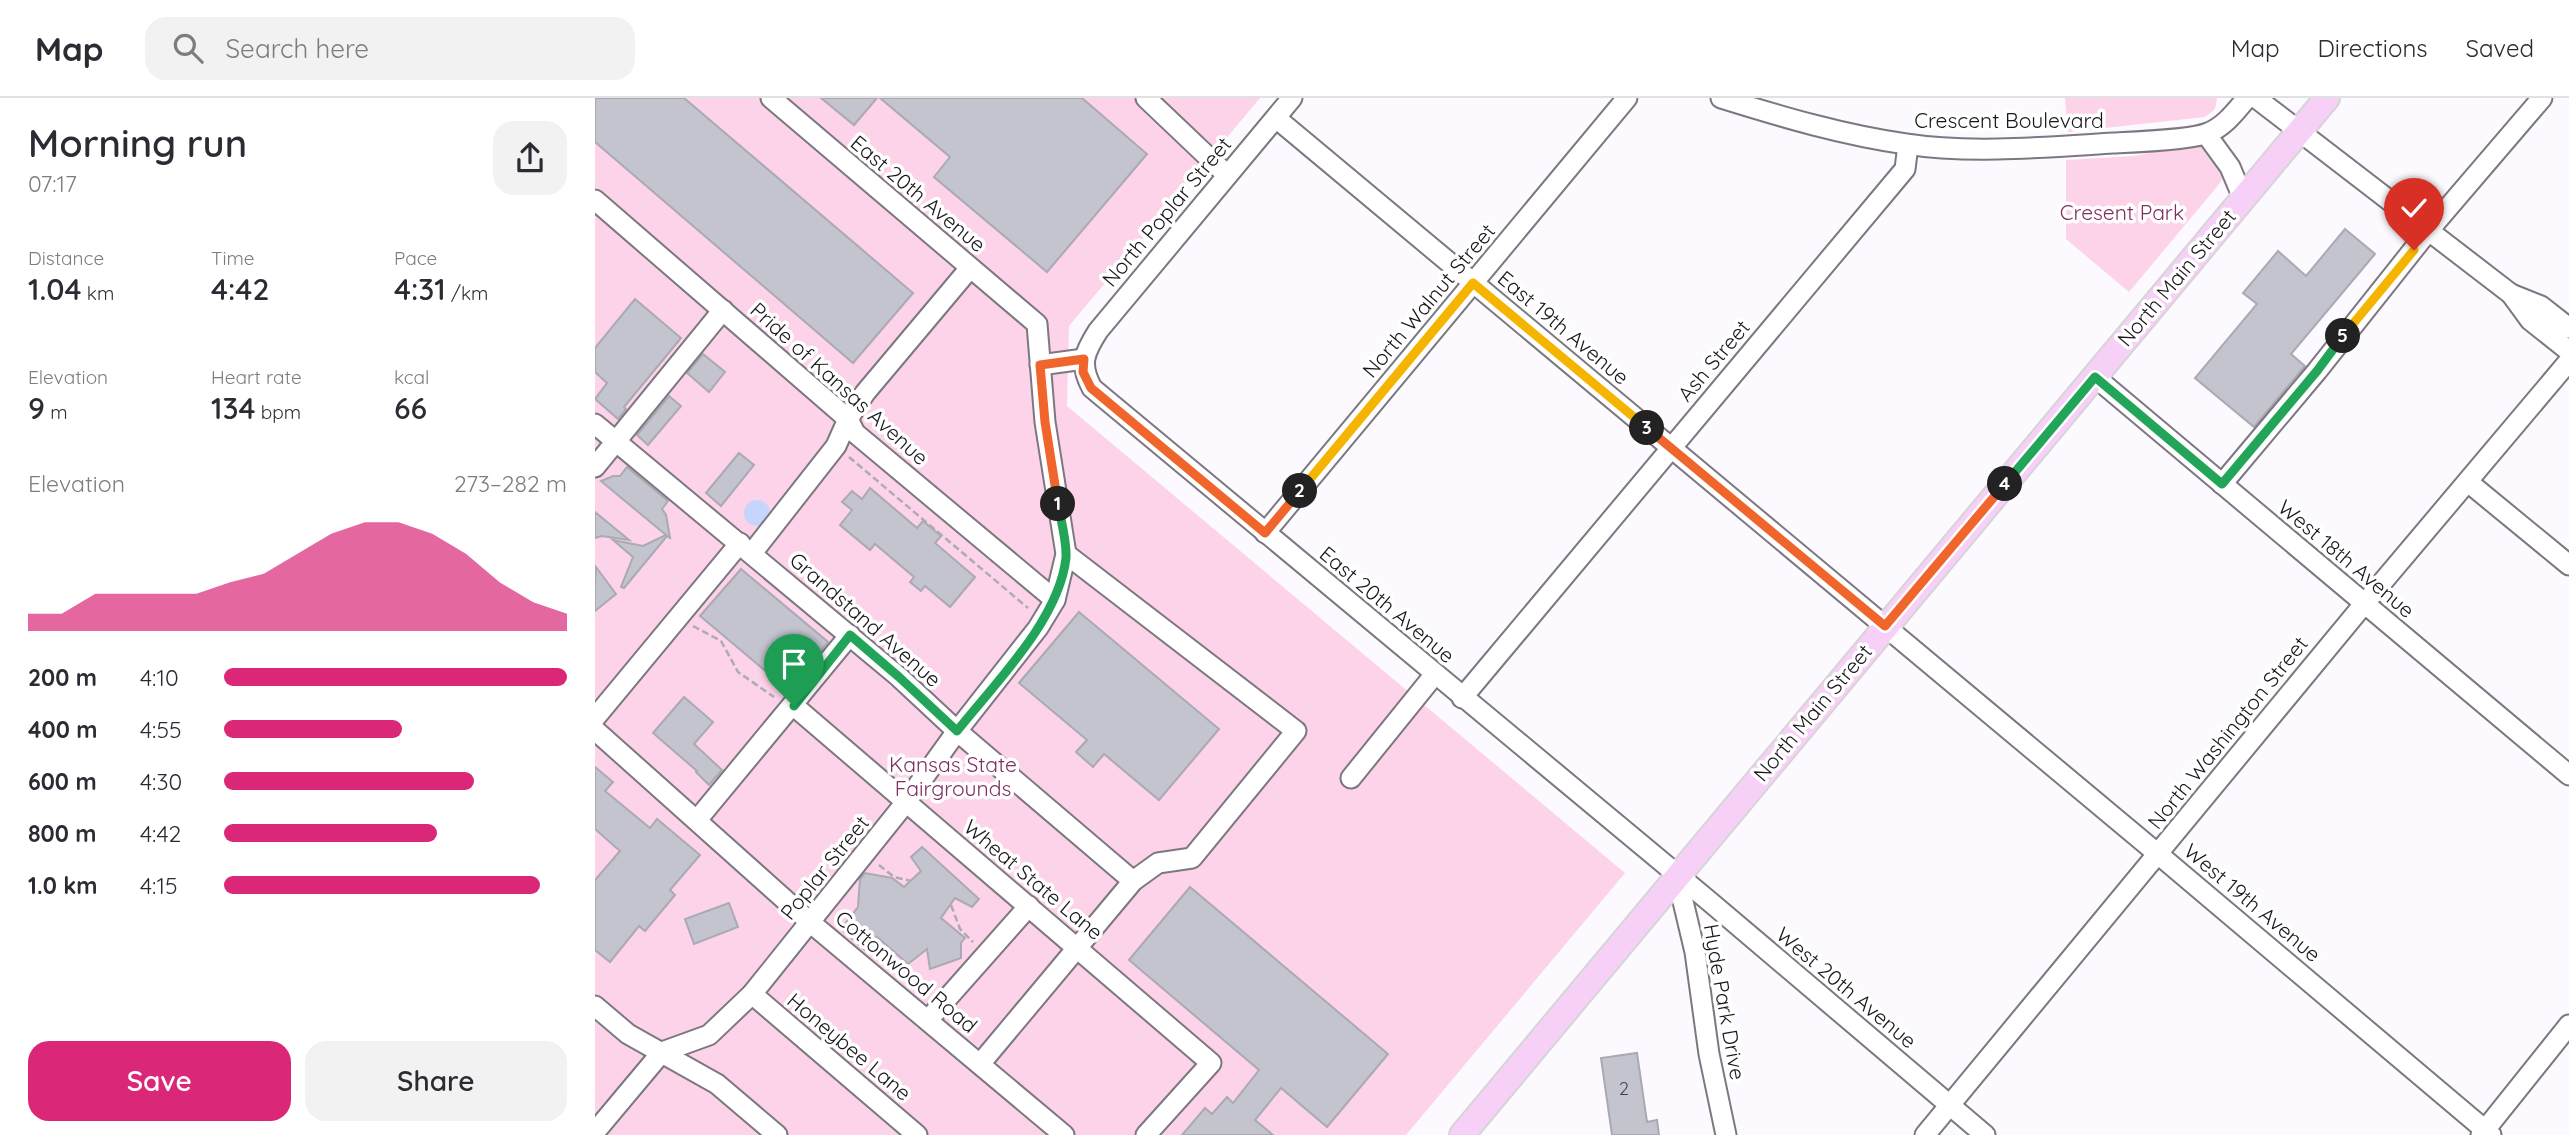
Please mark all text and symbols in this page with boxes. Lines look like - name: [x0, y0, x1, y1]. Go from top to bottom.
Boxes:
- search box: [145, 17, 635, 80]
- text: Map: [35, 28, 103, 69]
- icon: search: [169, 29, 207, 67]
- text: Search here: [225, 32, 369, 65]
- text: Map: [2231, 33, 2280, 63]
- text: Directions: [2318, 33, 2428, 63]
- text: Saved: [2466, 33, 2534, 63]
- street label: Crescent Boulevard: [1914, 107, 2104, 133]
- text: Morning run: [28, 119, 247, 167]
- button: share: [493, 121, 567, 195]
- street label: East 20th Avenue: [846, 129, 991, 257]
- street label: North Poplar Street: [1096, 131, 1236, 291]
- text: 07:17: [28, 169, 77, 198]
- pin: [2384, 178, 2444, 250]
- icon: check: [2395, 189, 2433, 227]
- park label: Cresent Park: [2060, 199, 2184, 225]
- street label: North Main Street: [2111, 204, 2241, 351]
- street label: North Walnut Street: [1356, 218, 1500, 383]
- text: Distance: [28, 246, 104, 270]
- text: Time: [211, 246, 255, 270]
- text: Pace: [394, 246, 437, 270]
- street label: East 19th Avenue: [1493, 265, 1635, 390]
- text: 1.04: [28, 270, 82, 308]
- text: 4:42: [211, 270, 269, 308]
- text: 4:31: [394, 270, 446, 308]
- text: km: [82, 281, 114, 305]
- text: /km: [446, 281, 488, 305]
- street label: Pride of Kansas Avenue: [745, 296, 934, 470]
- street label: Ash Street: [1672, 314, 1755, 406]
- pin: 5: [2325, 318, 2361, 354]
- text: 5: [2337, 323, 2348, 347]
- text: Elevation: [28, 365, 108, 389]
- text: Heart rate: [211, 365, 302, 389]
- text: kcal: [394, 365, 429, 389]
- text: 9: [28, 389, 45, 427]
- text: 134: [211, 389, 256, 427]
- text: 66: [394, 389, 427, 427]
- text: m: [45, 400, 67, 424]
- text: bpm: [256, 400, 301, 424]
- pin: 3: [1629, 410, 1665, 446]
- text: 3: [1641, 415, 1652, 439]
- pin: 4: [1987, 466, 2023, 502]
- text: Elevation: [28, 469, 125, 498]
- text: 273–282 m: [454, 469, 567, 498]
- text: 4: [1999, 471, 2010, 495]
- pin: 2: [1283, 474, 1317, 508]
- text: 2: [1294, 478, 1305, 502]
- pin: 1: [1041, 486, 1075, 522]
- text: 1: [1054, 491, 1061, 515]
- street label: West 18th Avenue: [2273, 494, 2420, 623]
- street label: East 20th Avenue: [1315, 540, 1460, 668]
- street label: Grandstand Avenue: [785, 546, 947, 692]
- street label: North Washington Street: [2142, 631, 2313, 834]
- pin: [764, 634, 824, 706]
- street label: North Main Street: [1747, 639, 1877, 786]
- icon: arrive: [775, 645, 813, 683]
- text: 200 m: [28, 663, 97, 692]
- text: 4:10: [140, 663, 179, 692]
- text: 400 m: [28, 715, 97, 744]
- text: 4:55: [140, 715, 182, 744]
- park label: Kansas State Fairgrounds: [889, 751, 1017, 801]
- text: 600 m: [28, 767, 97, 796]
- text: 4:30: [140, 767, 182, 796]
- street label: Poplar Street: [774, 810, 874, 925]
- street label: Wheat State Lane: [959, 813, 1109, 945]
- text: 800 m: [28, 819, 97, 848]
- text: 4:42: [140, 819, 181, 848]
- street label: West 19th Avenue: [2179, 837, 2326, 967]
- text: 1.0 km: [28, 871, 98, 900]
- text: 4:15: [140, 871, 177, 900]
- street label: Cottonwood Road: [830, 904, 983, 1038]
- street label: West 20th Avenue: [1771, 921, 1922, 1054]
- street label: Hyde Park Drive: [1698, 922, 1752, 1082]
- street label: Honeybee Lane: [782, 987, 917, 1106]
- button: Save: [28, 1041, 291, 1121]
- button: Share: [305, 1041, 567, 1121]
- house number: 2: [1619, 1077, 1629, 1100]

